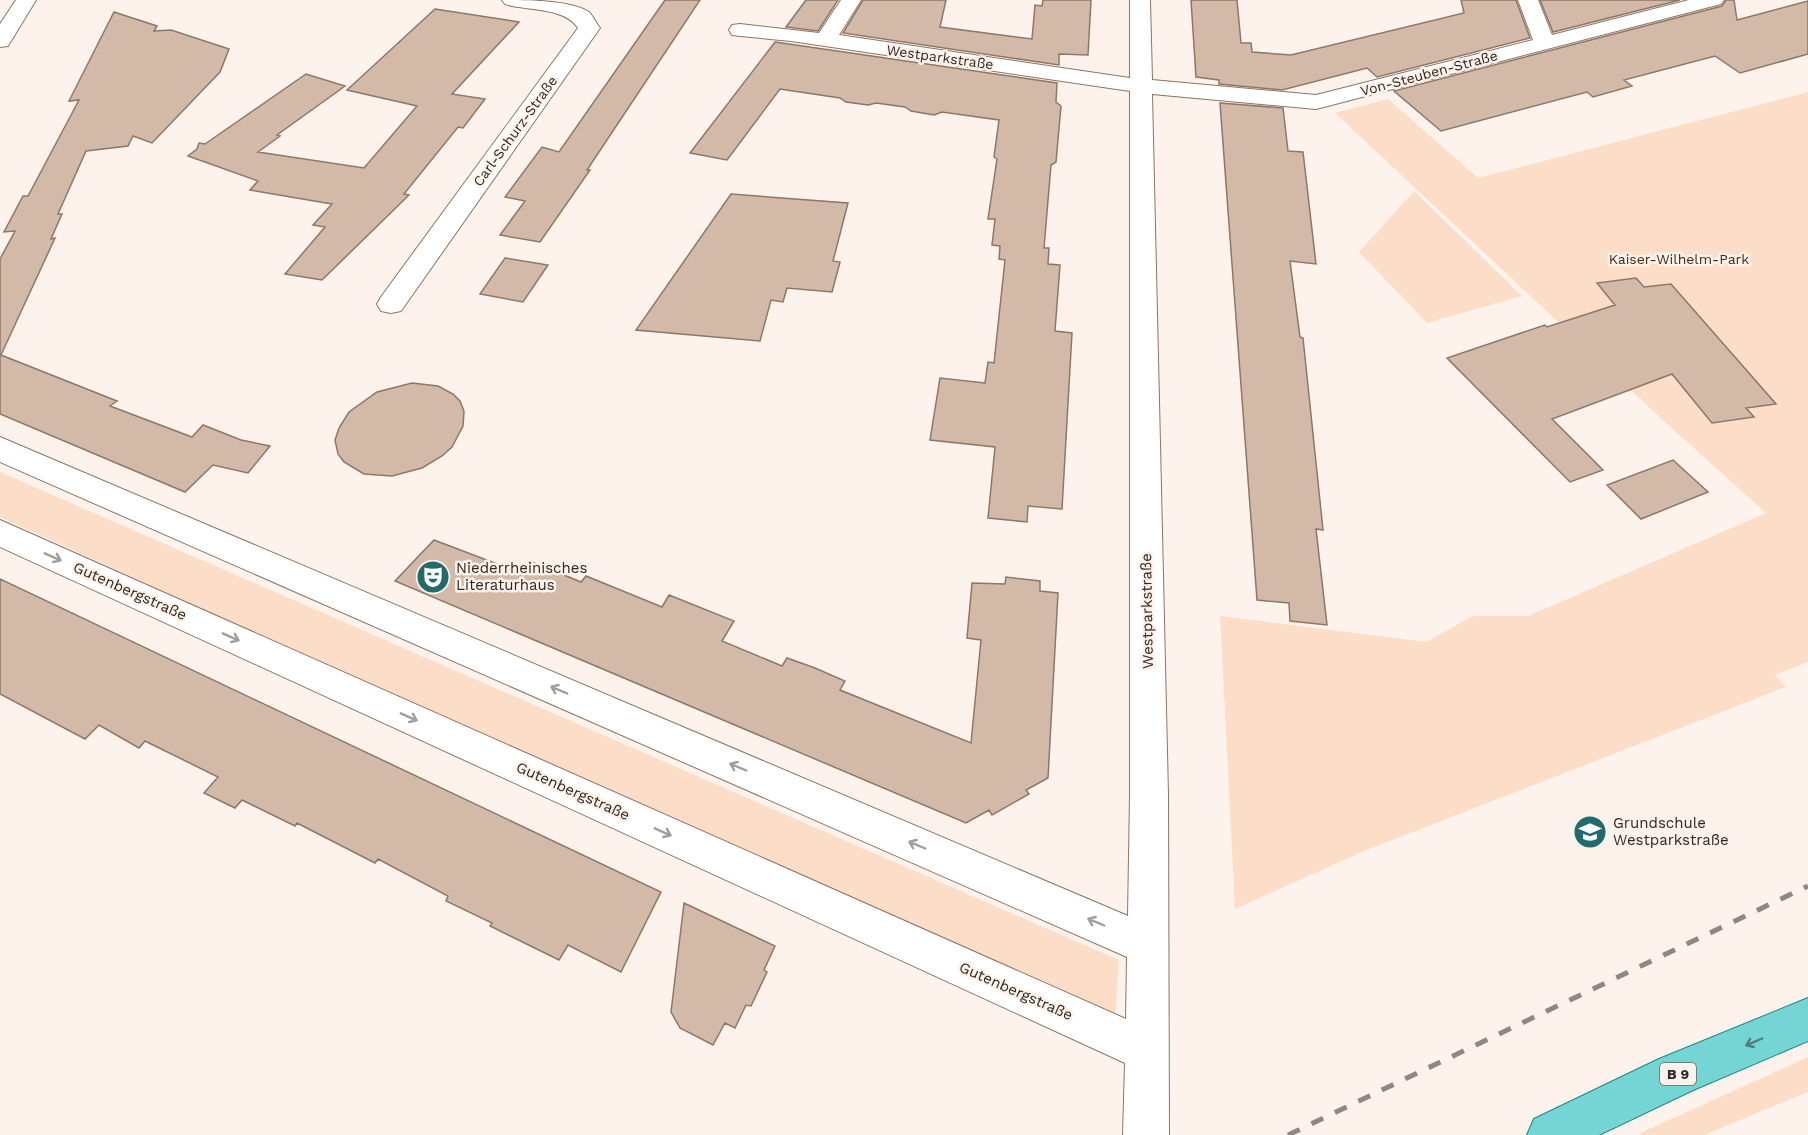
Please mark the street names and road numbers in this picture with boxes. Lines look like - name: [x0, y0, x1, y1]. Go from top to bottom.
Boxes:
- street label: Westparkstraße: [885, 42, 995, 72]
- street label: Von-Steuben-Straße: [1359, 47, 1499, 99]
- street label: Carl-Schurz-Straße: [470, 73, 560, 189]
- street label: Westparkstraße: [1137, 553, 1157, 669]
- street label: Gutenbergstraße: [70, 558, 190, 624]
- street label: Gutenbergstraße: [513, 758, 633, 824]
- street label: Gutenbergstraße: [956, 958, 1076, 1024]
- road number: B 9: [1660, 1063, 1696, 1085]

